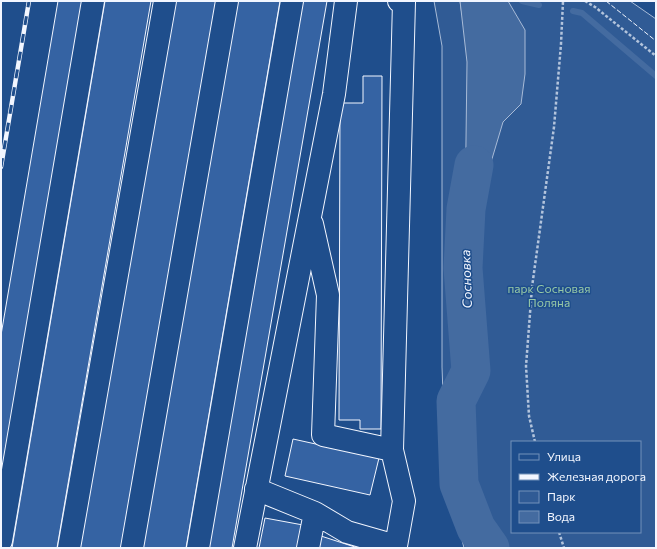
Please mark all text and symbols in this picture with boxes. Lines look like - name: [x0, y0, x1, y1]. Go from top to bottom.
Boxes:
- water label: Сосновка: [457, 249, 475, 309]
- park label: парк Сосновая Поляна: [507, 281, 591, 309]
- legend: [511, 441, 641, 533]
- text: Улица: [547, 449, 581, 463]
- text: Железная дорога: [547, 469, 646, 483]
- text: Парк: [547, 489, 576, 503]
- text: Вода: [547, 509, 575, 523]

